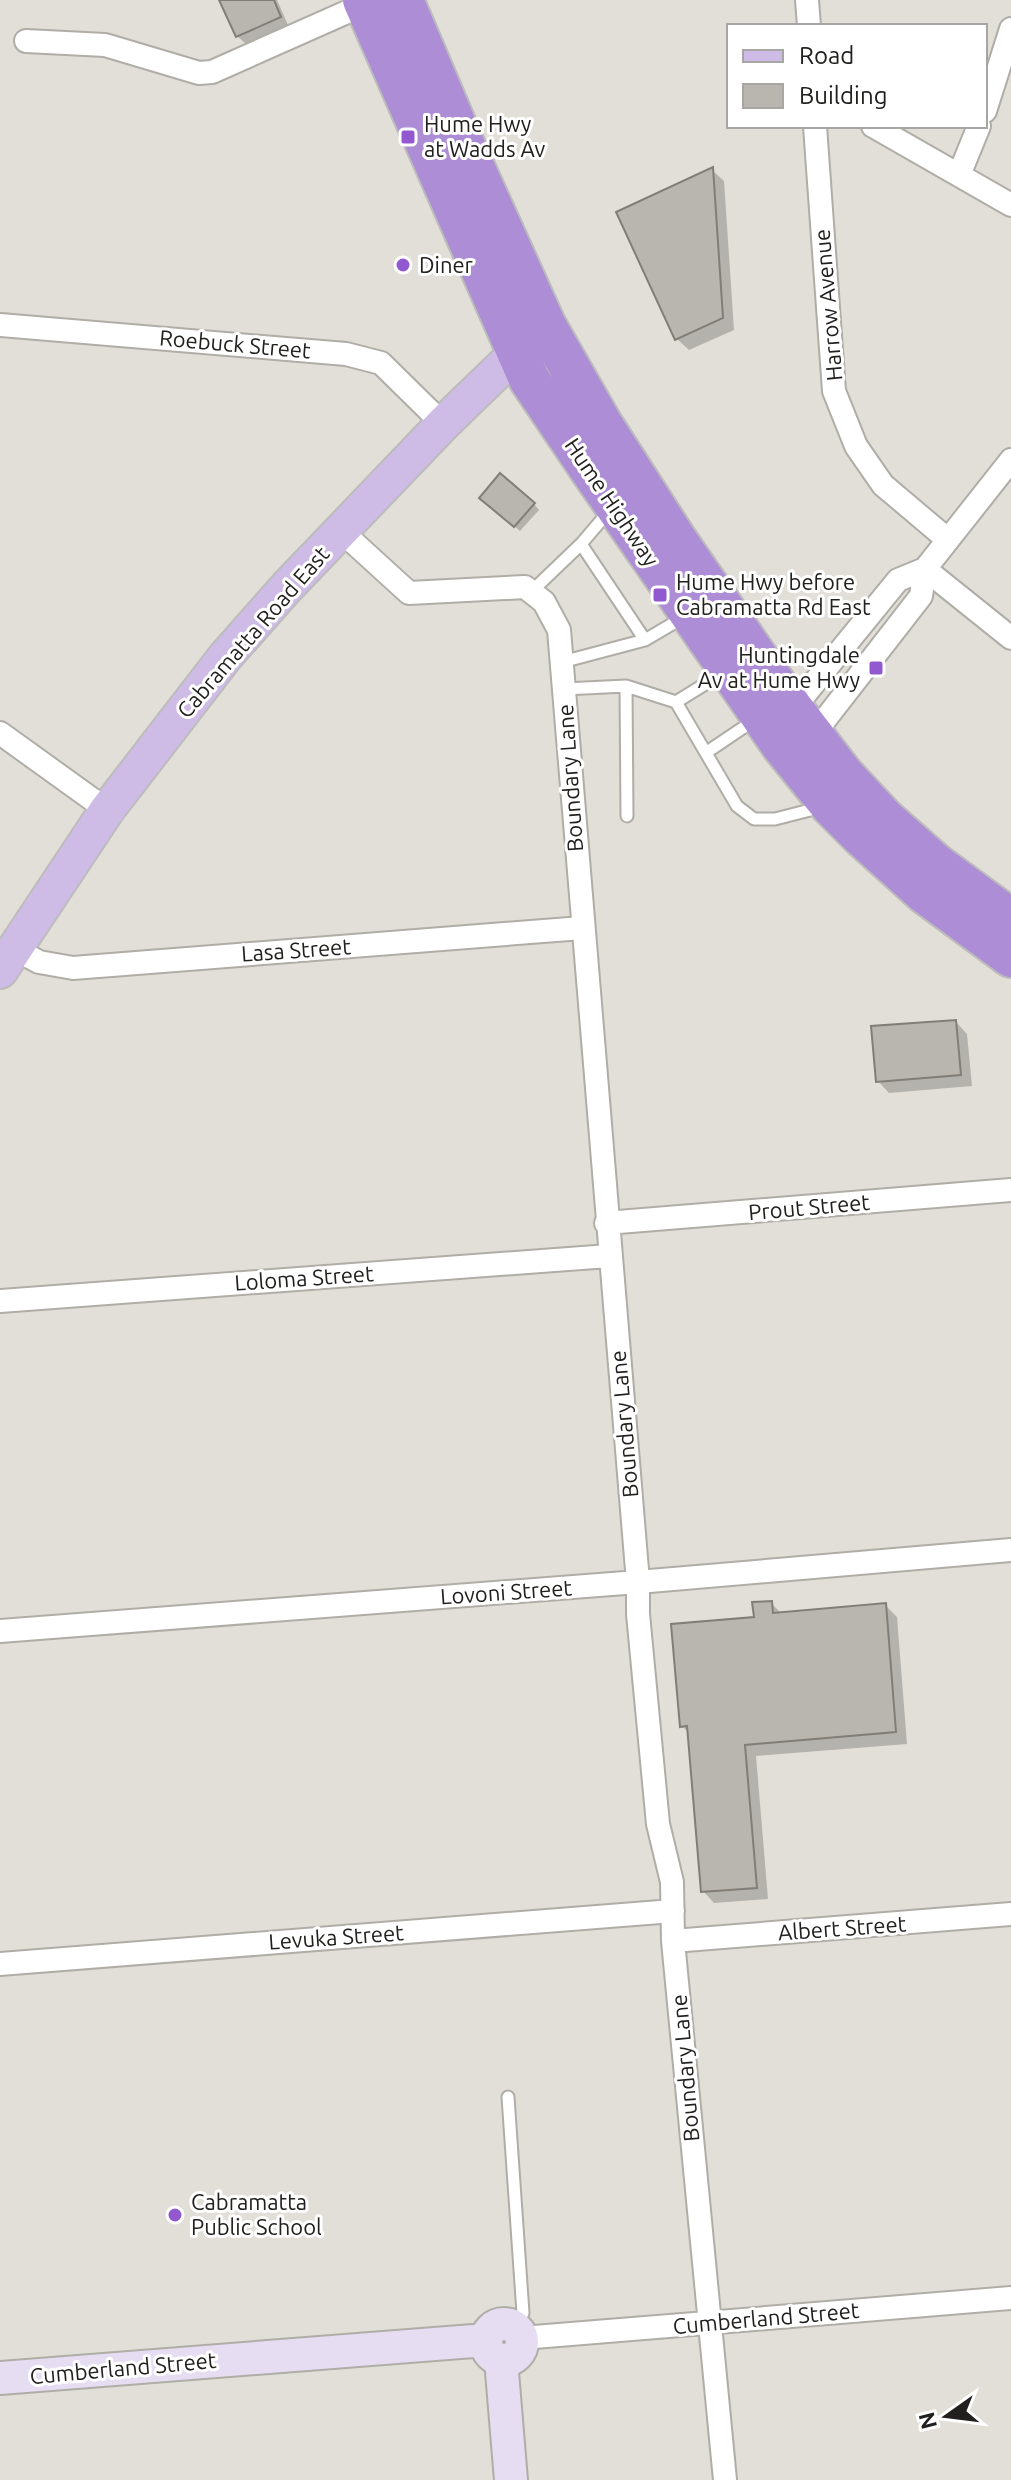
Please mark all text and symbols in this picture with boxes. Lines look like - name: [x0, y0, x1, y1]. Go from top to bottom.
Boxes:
- legend: [727, 24, 987, 128]
- text: Road: [799, 42, 854, 69]
- text: Building: [799, 82, 887, 109]
- place label: Hume Hwy at Wadds Av: [424, 111, 546, 161]
- marker: Hume Hwy at Wadds Av: [399, 128, 417, 146]
- street label: Harrow Avenue: [808, 228, 847, 382]
- place label: Diner: [419, 252, 474, 277]
- marker: Diner: [394, 256, 412, 274]
- street label: Roebuck Street: [158, 324, 312, 363]
- street label: Hume Highway: [560, 433, 665, 571]
- street label: Cabramatta Road East: [171, 541, 334, 722]
- place label: Hume Hwy before Cabramatta Rd East: [676, 569, 871, 619]
- marker: Hume Hwy before Cabramatta Rd East: [651, 586, 669, 604]
- place label: Huntingdale Av at Hume Hwy: [698, 642, 860, 692]
- marker: Huntingdale Av at Hume Hwy: [867, 659, 885, 677]
- street label: Boundary Lane: [552, 703, 587, 853]
- street label: Lasa Street: [240, 933, 352, 966]
- street label: Prout Street: [747, 1189, 871, 1224]
- street label: Loloma Street: [234, 1260, 375, 1295]
- street label: Boundary Lane: [605, 1349, 642, 1499]
- street label: Lovoni Street: [439, 1574, 573, 1609]
- street label: Albert Street: [777, 1911, 907, 1944]
- street label: Levuka Street: [268, 1919, 405, 1954]
- street label: Boundary Lane: [666, 1993, 703, 2143]
- place label: Cabramatta Public School: [191, 2189, 322, 2239]
- marker: Cabramatta Public School: [166, 2206, 184, 2224]
- street label: Cumberland Street: [672, 2297, 861, 2338]
- street label: Cumberland Street: [29, 2347, 218, 2388]
- north arrow: [907, 2376, 987, 2456]
- text: N: [913, 2410, 941, 2432]

